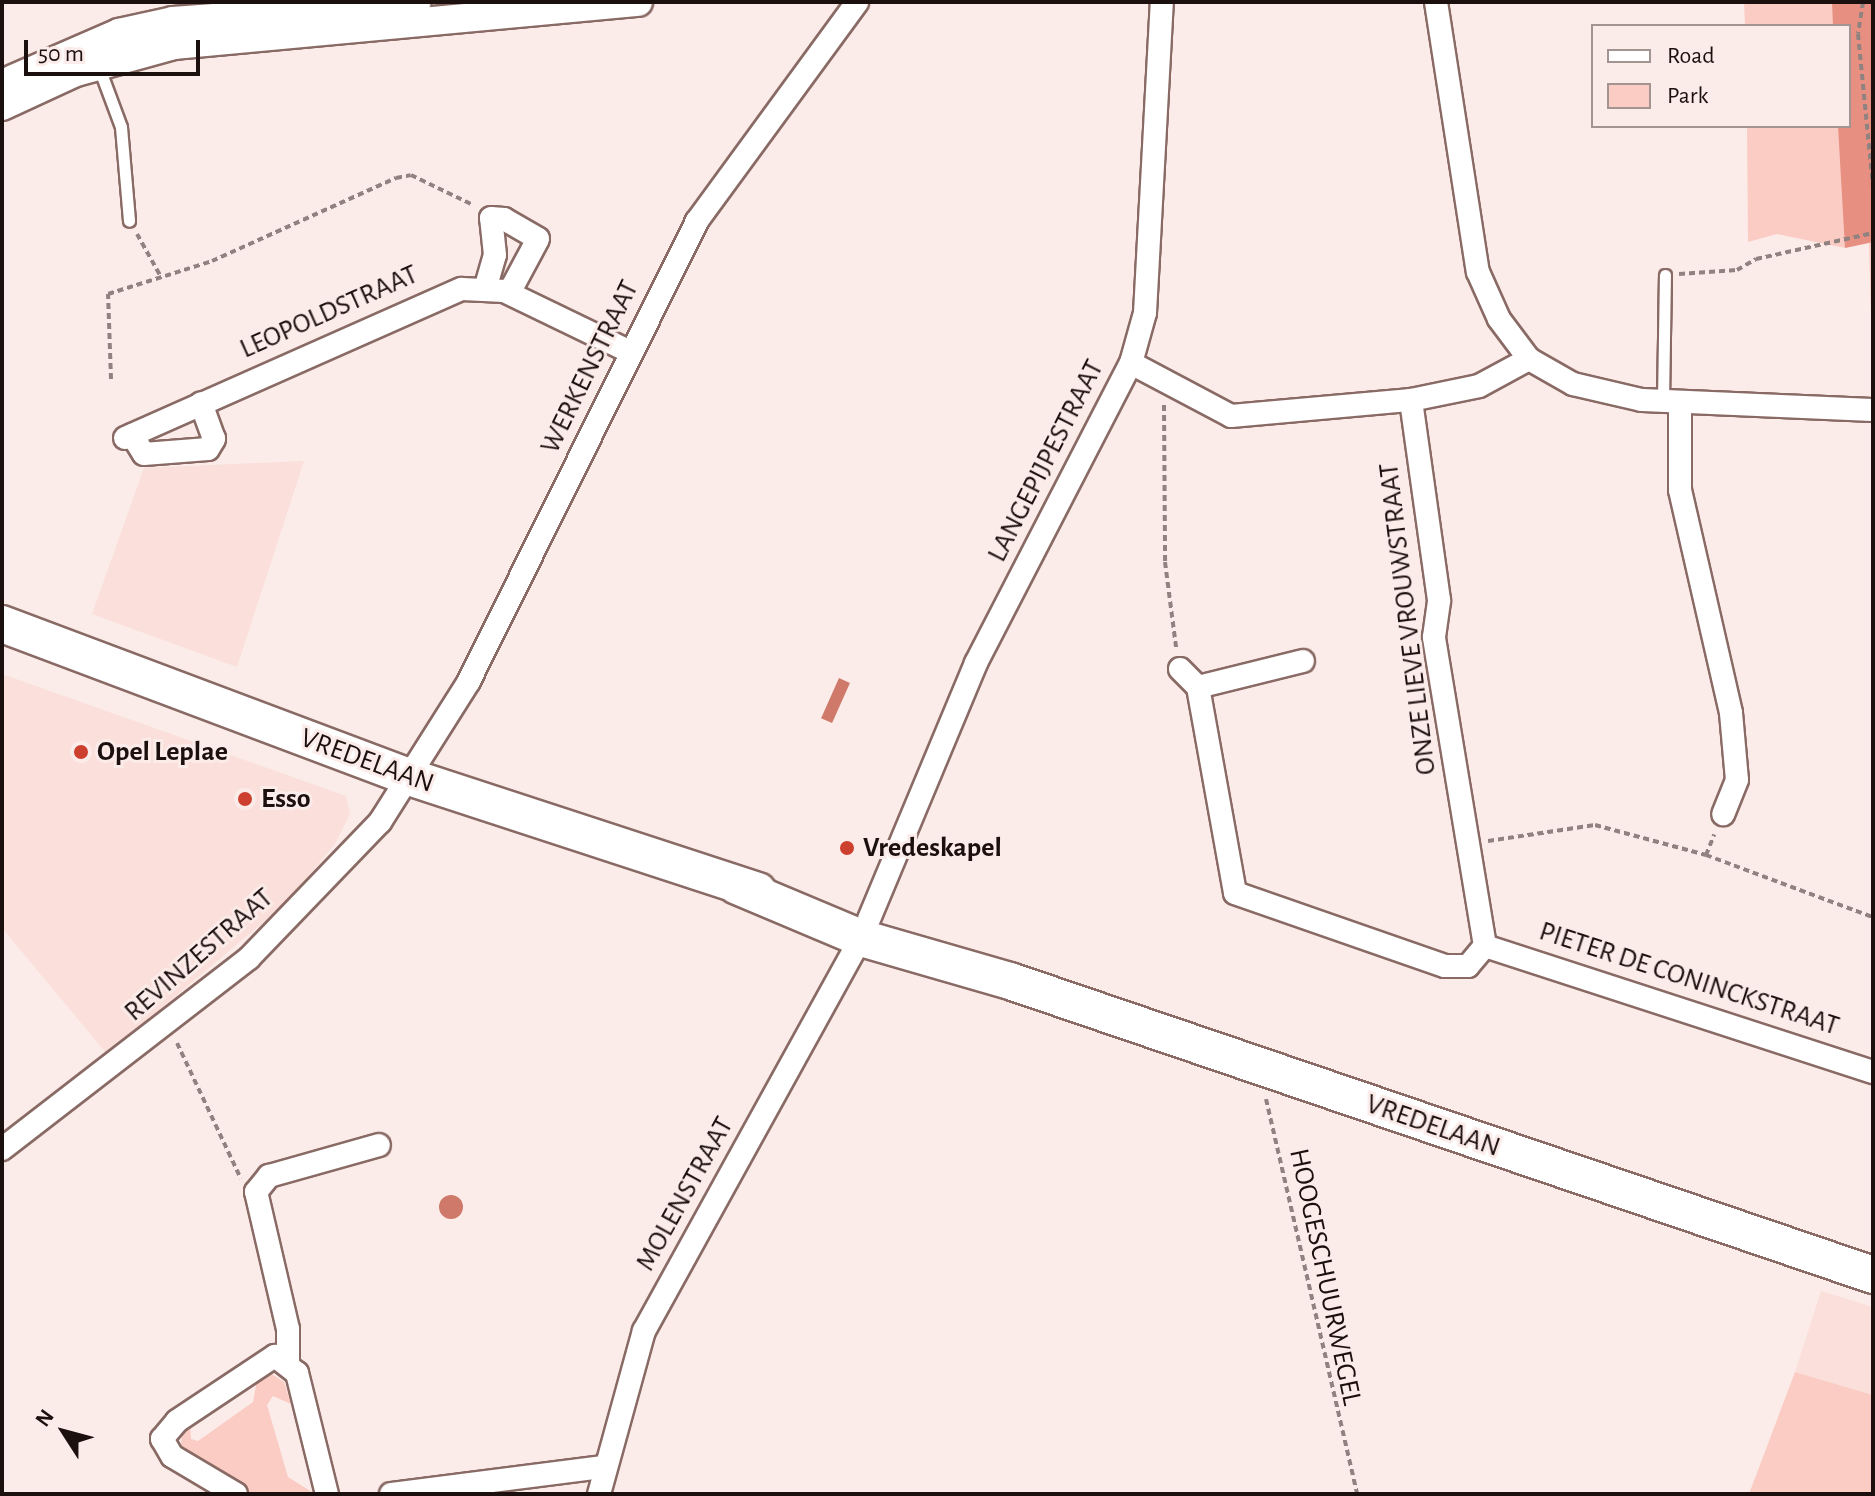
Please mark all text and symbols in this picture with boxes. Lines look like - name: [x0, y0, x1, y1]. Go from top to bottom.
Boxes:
- scale bar: [28, 24, 204, 74]
- legend: [1591, 24, 1851, 128]
- text: 50 m: [38, 42, 84, 66]
- text: Road: [1667, 44, 1715, 68]
- text: Park: [1667, 84, 1708, 108]
- street label: LEOPOLDSTRAAT: [235, 258, 423, 366]
- street label: WERKENSTRAAT: [534, 275, 646, 459]
- street label: LANGEPIJPESTRAAT: [981, 354, 1111, 568]
- street label: ONZE LIEVE VROUWSTRAAT: [1372, 461, 1444, 777]
- street label: VREDELAAN: [296, 721, 438, 801]
- place label: Opel Leplae: [97, 735, 228, 769]
- marker: Opel Leplae: [72, 743, 90, 761]
- place label: Esso: [261, 782, 311, 816]
- marker: Esso: [236, 790, 254, 808]
- place label: Vredeskapel: [863, 831, 1002, 865]
- marker: Vredeskapel: [838, 839, 856, 857]
- street label: REVINZESTRAAT: [118, 881, 280, 1029]
- street label: PIETER DE CONINCKSTRAAT: [1535, 915, 1843, 1043]
- street label: VREDELAAN: [1362, 1087, 1504, 1165]
- street label: MOLENSTRAAT: [629, 1111, 741, 1277]
- street label: HOOGESCHUURWEGEL: [1281, 1146, 1369, 1408]
- north arrow: [24, 1392, 104, 1472]
- text: N: [31, 1405, 58, 1431]

